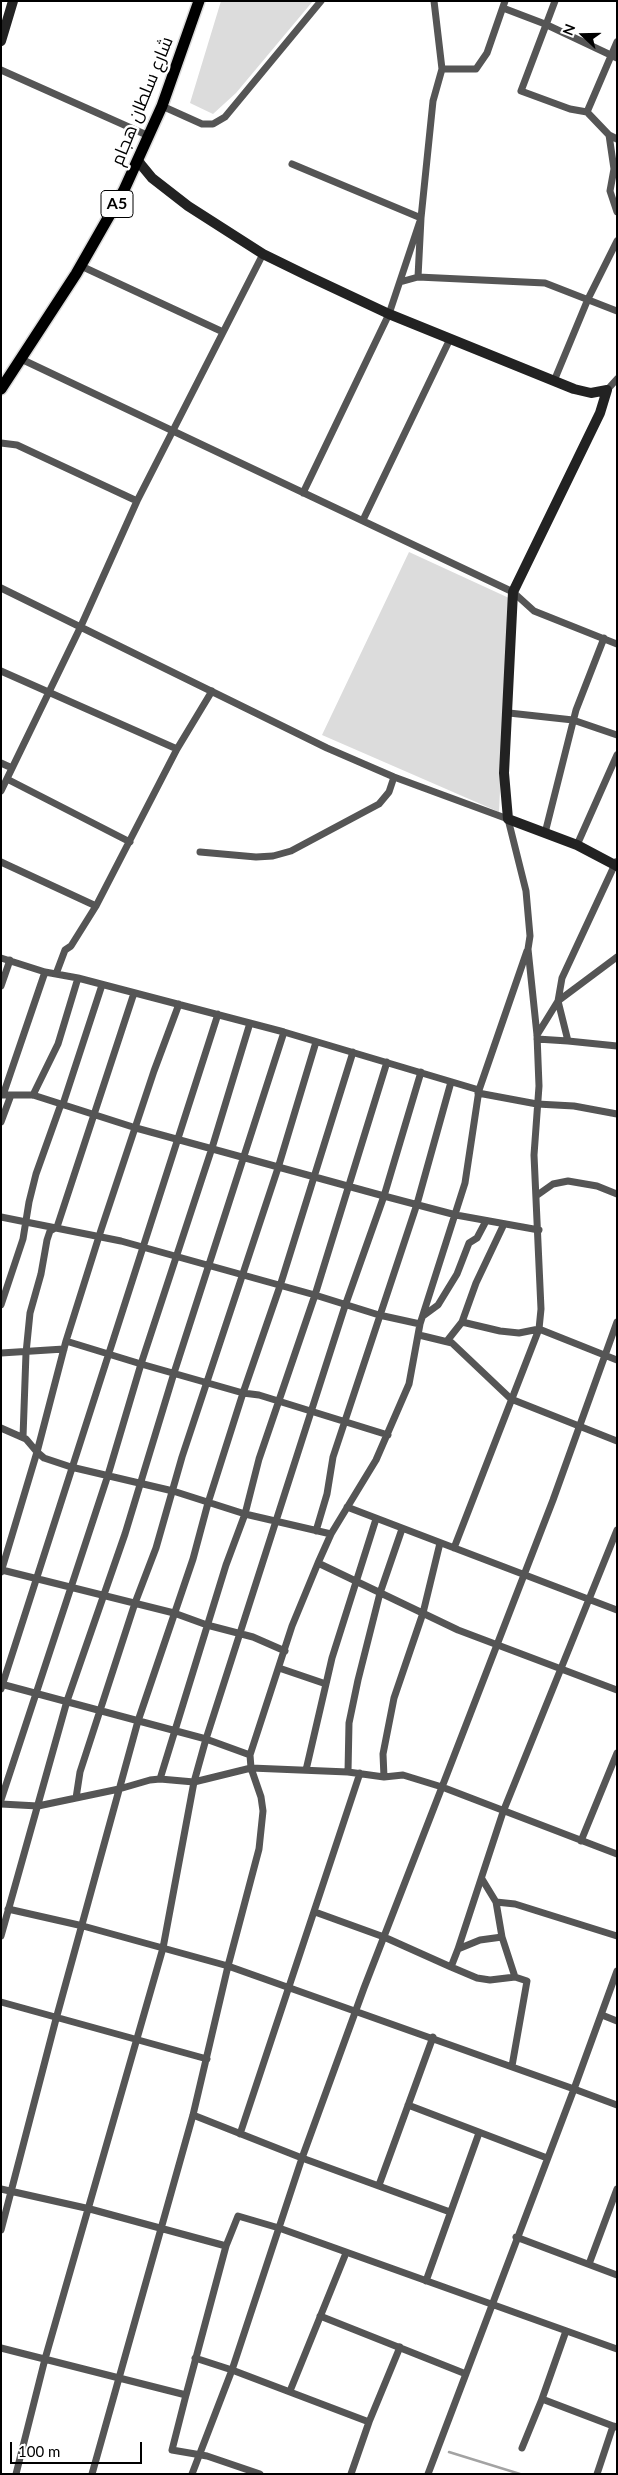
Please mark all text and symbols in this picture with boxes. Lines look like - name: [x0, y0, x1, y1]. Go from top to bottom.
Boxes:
- north arrow: [558, 10, 608, 60]
- text: N: [559, 21, 578, 38]
- street label: شارع سلطان هجام: [106, 33, 178, 169]
- road number: A5: [101, 190, 133, 218]
- scale bar: [12, 2432, 145, 2464]
- text: 100 m: [18, 2442, 60, 2460]

